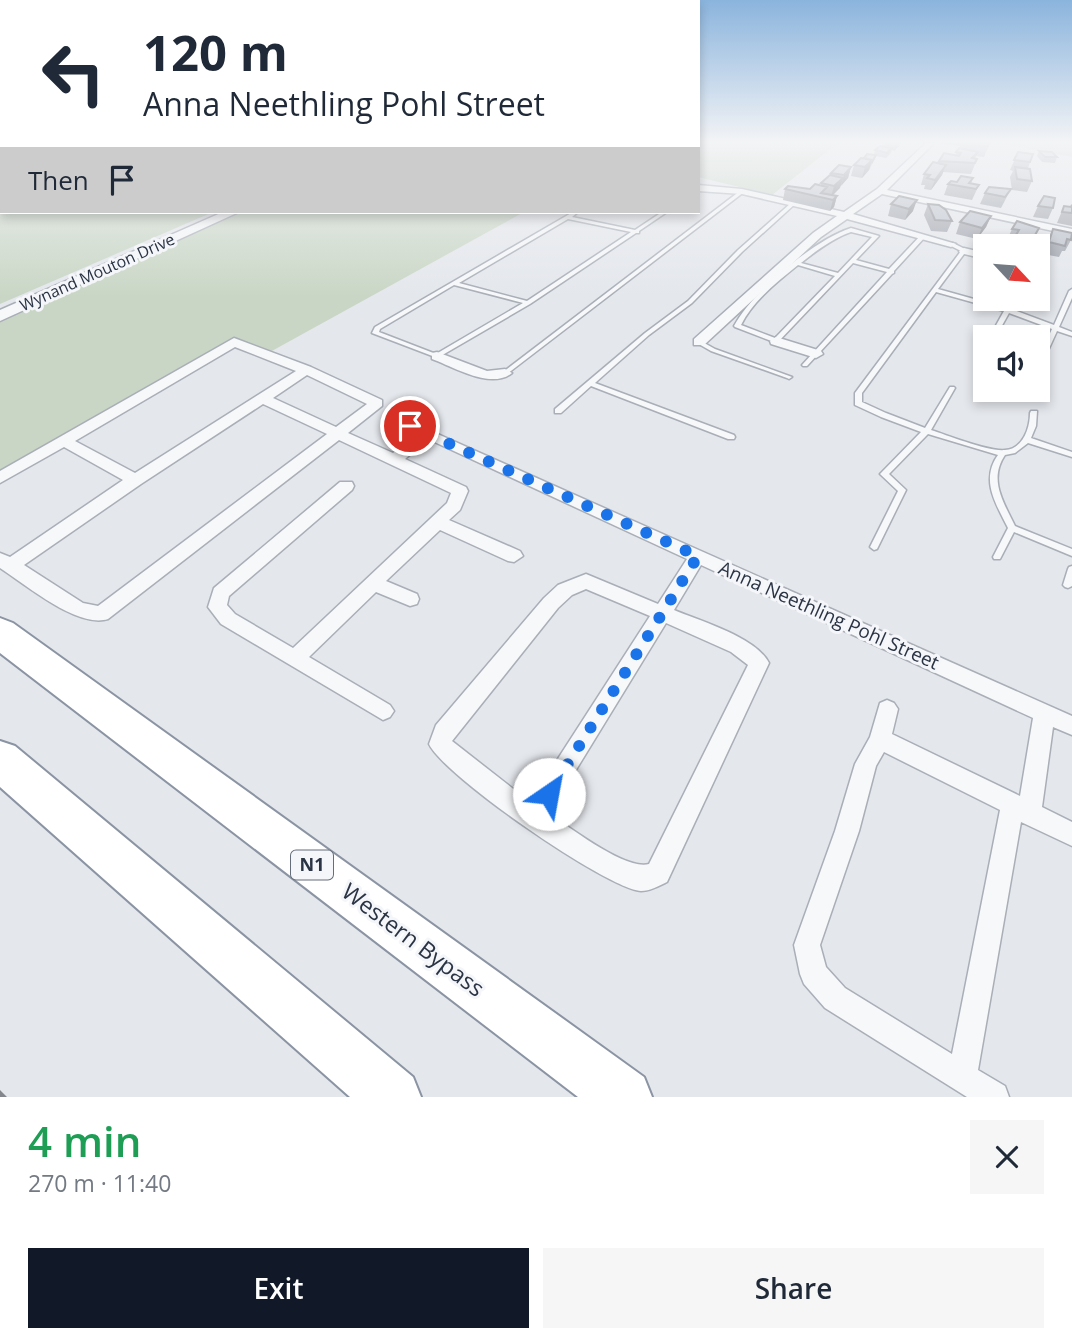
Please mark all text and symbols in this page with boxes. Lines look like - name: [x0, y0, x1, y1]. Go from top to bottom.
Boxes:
- text: 120 m: [143, 19, 288, 85]
- icon: left: [28, 28, 119, 119]
- text: Anna Neethling Pohl Street: [143, 82, 545, 125]
- icon: arrive: [103, 161, 141, 199]
- text: Then: [28, 162, 89, 198]
- street label: Wynand Mouton Drive: [16, 228, 178, 316]
- north arrow: [973, 234, 1050, 312]
- map controls: [973, 234, 1050, 402]
- button: sound: [973, 325, 1050, 402]
- pin: [380, 396, 440, 456]
- icon: arrive: [391, 407, 429, 445]
- street label: Anna Neethling Pohl Street: [715, 555, 944, 676]
- position arrow: [512, 757, 586, 831]
- road number: N1: [291, 850, 333, 880]
- street label: Western Bypass: [336, 875, 491, 1003]
- text: 4 min: [28, 1112, 141, 1169]
- button: close: [970, 1120, 1044, 1194]
- text: 270 m · 11:40: [28, 1167, 171, 1199]
- button: Exit: [28, 1248, 529, 1328]
- button: Share: [543, 1248, 1044, 1328]

